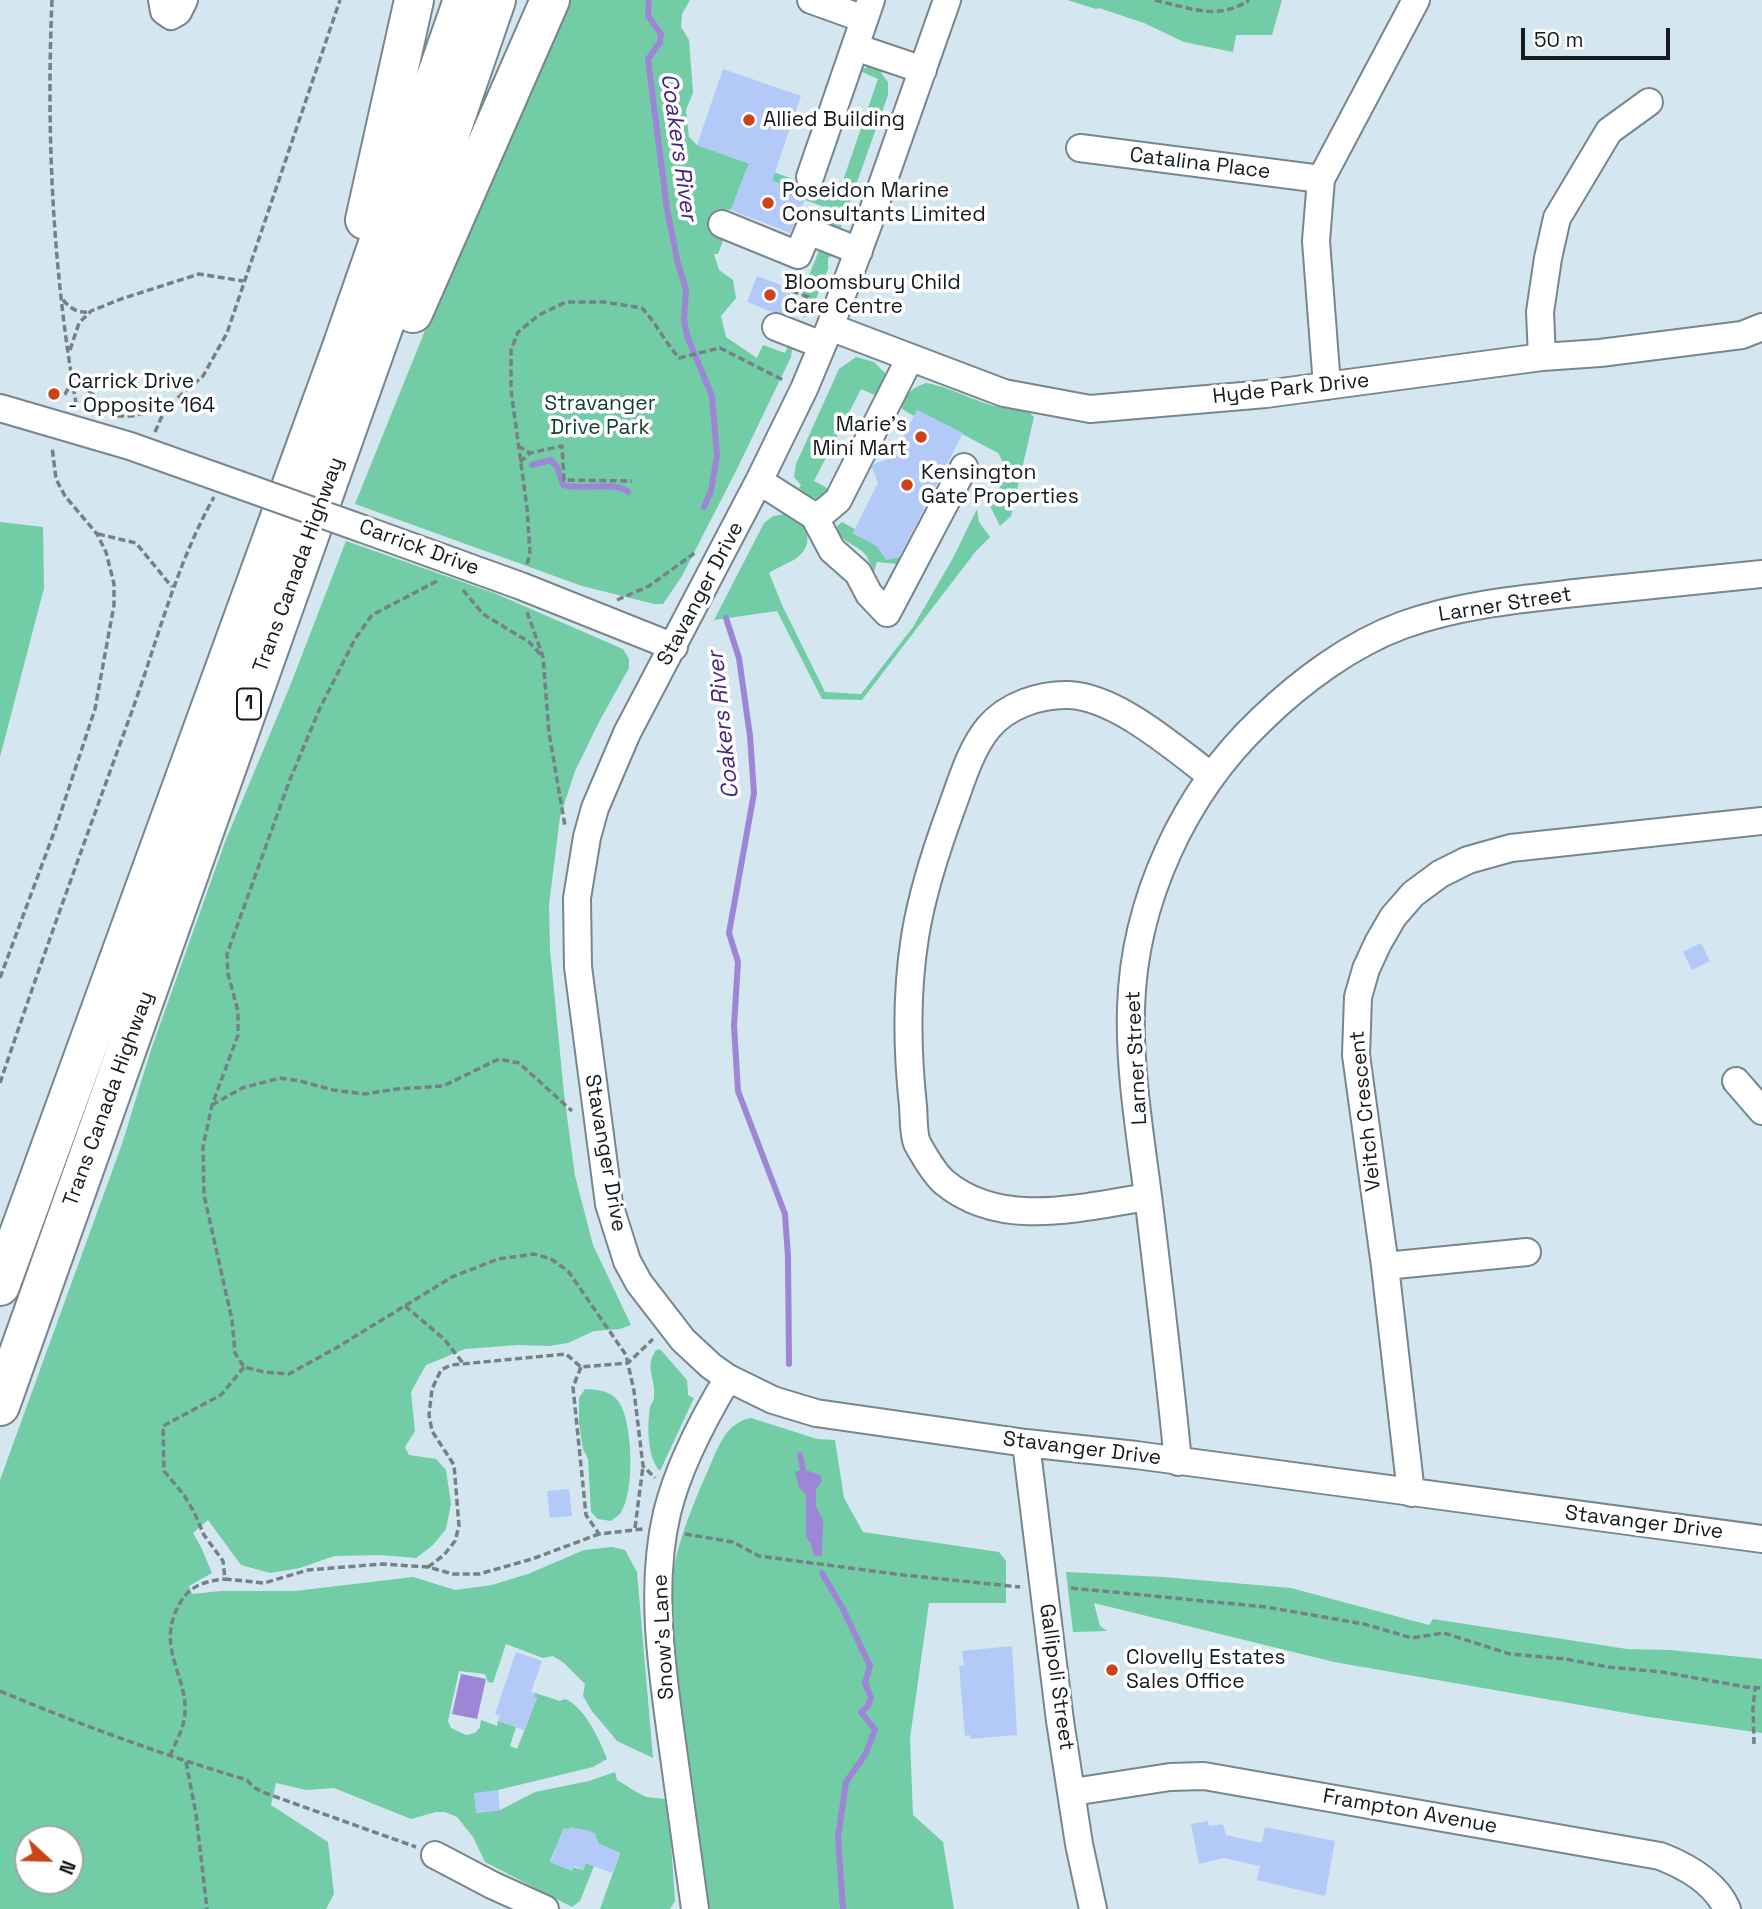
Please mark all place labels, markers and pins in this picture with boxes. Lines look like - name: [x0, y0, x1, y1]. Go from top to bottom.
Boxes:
- place label: Allied Building: [763, 107, 905, 133]
- marker: Allied Building: [741, 112, 757, 128]
- place label: Poseidon Marine Consultants Limited: [782, 178, 986, 228]
- marker: Poseidon Marine Consultants Limited: [760, 195, 776, 211]
- place label: Bloomsbury Child Care Centre: [784, 270, 961, 320]
- marker: Bloomsbury Child Care Centre: [762, 287, 778, 303]
- place label: Carrick Drive - Opposite 164: [68, 369, 215, 419]
- marker: Carrick Drive - Opposite 164: [46, 386, 62, 402]
- place label: Marie's Mini Mart: [812, 412, 907, 462]
- marker: Marie's Mini Mart: [913, 429, 929, 445]
- place label: Kensington Gate Properties: [921, 460, 1079, 510]
- marker: Kensington Gate Properties: [899, 477, 915, 493]
- place label: Clovelly Estates Sales Office: [1126, 1645, 1285, 1695]
- marker: Clovelly Estates Sales Office: [1104, 1662, 1120, 1678]

